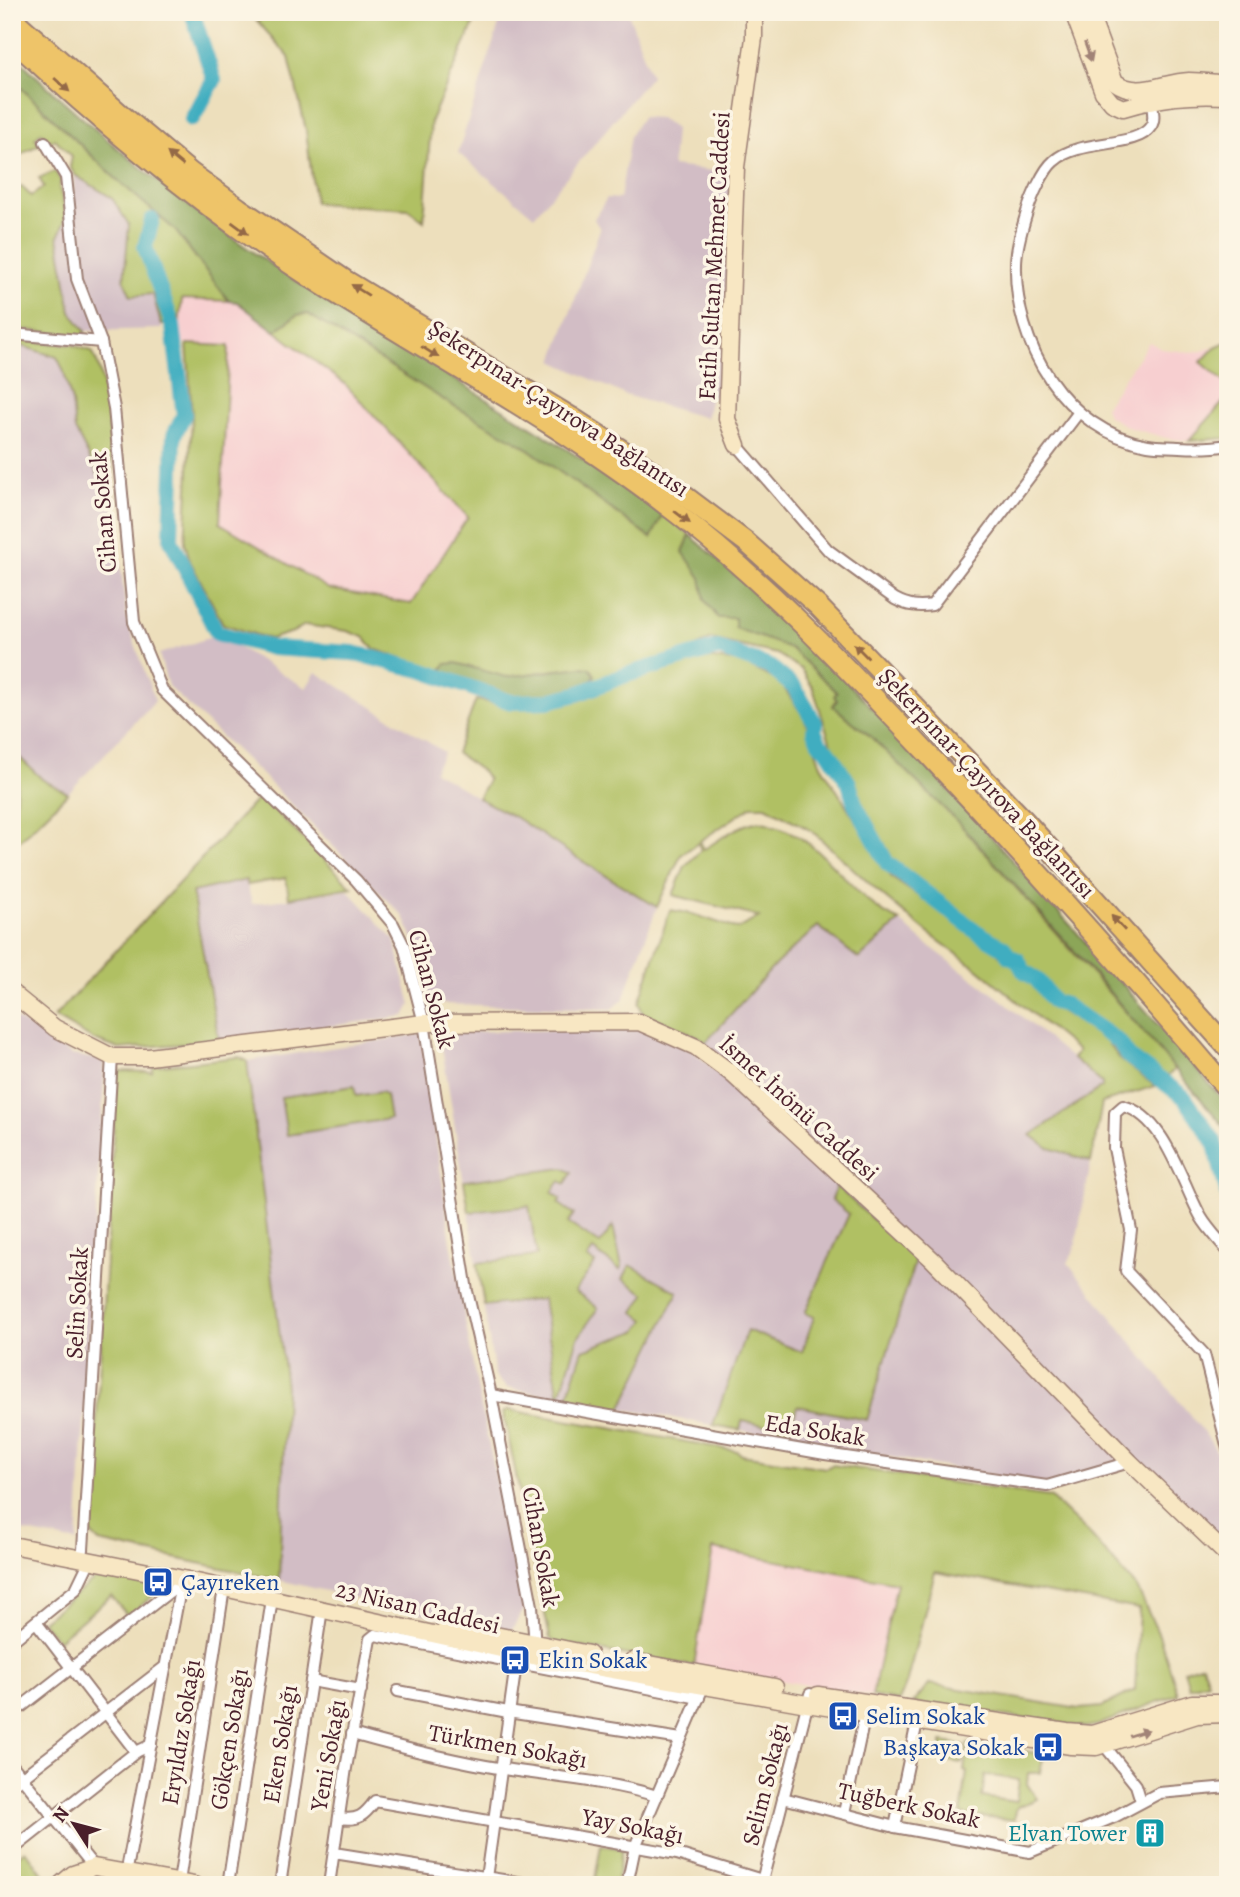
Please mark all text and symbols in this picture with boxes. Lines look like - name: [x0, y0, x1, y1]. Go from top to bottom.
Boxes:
- one-way arrow: [1083, 42, 1094, 63]
- one-way arrow: [54, 77, 71, 92]
- street label: Fatih Sultan Mehmet Caddesi: [690, 111, 738, 401]
- one-way arrow: [166, 152, 183, 167]
- one-way arrow: [230, 221, 249, 235]
- one-way arrow: [351, 284, 370, 297]
- street label: Şekerpınar-Çayırova Bağlantısı: [422, 312, 696, 504]
- one-way arrow: [421, 345, 440, 358]
- street label: Cihan Sokak: [82, 450, 124, 574]
- one-way arrow: [673, 509, 690, 524]
- one-way arrow: [853, 643, 869, 660]
- street label: Şekerpınar-Çayırova Bağlantısı: [871, 661, 1103, 905]
- one-way arrow: [1110, 914, 1126, 932]
- street label: Cihan Sokak: [401, 926, 463, 1052]
- street label: İsmet İnönü Caddesi: [712, 1028, 886, 1188]
- street label: Selin Sokak: [58, 1246, 96, 1360]
- street label: Eda Sokak: [763, 1406, 868, 1454]
- street label: Cihan Sokak: [515, 1484, 567, 1610]
- bus stop icon: Çayıreken: [141, 1565, 175, 1599]
- place label: Çayıreken: [181, 1566, 279, 1598]
- street label: 23 Nisan Caddesi: [333, 1573, 503, 1641]
- bus stop icon: Ekin Sokak: [498, 1643, 532, 1677]
- place label: Ekin Sokak: [538, 1644, 648, 1676]
- street label: Eryıldız Sokağı: [154, 1657, 208, 1807]
- street label: Gökçen Sokağı: [202, 1666, 256, 1812]
- street label: Eken Sokağı: [255, 1682, 305, 1806]
- street label: Yeni Sokağı: [302, 1697, 354, 1814]
- bus stop icon: Selim Sokak: [826, 1699, 860, 1733]
- place label: Selim Sokak: [866, 1700, 985, 1732]
- street label: Türkmen Sokağı: [426, 1716, 590, 1776]
- street label: Selim Sokağı: [734, 1719, 796, 1849]
- one-way arrow: [1129, 1728, 1150, 1738]
- bus stop icon: Başkaya Sokak: [1031, 1730, 1065, 1764]
- place label: Başkaya Sokak: [883, 1731, 1025, 1763]
- street label: Tuğberk Sokak: [835, 1774, 983, 1836]
- north arrow: [38, 1788, 108, 1858]
- street label: Yay Sokağı: [578, 1800, 687, 1852]
- text: N: [46, 1801, 76, 1828]
- building icon: Elvan Tower: [1133, 1816, 1167, 1850]
- place label: Elvan Tower: [1008, 1817, 1127, 1849]

